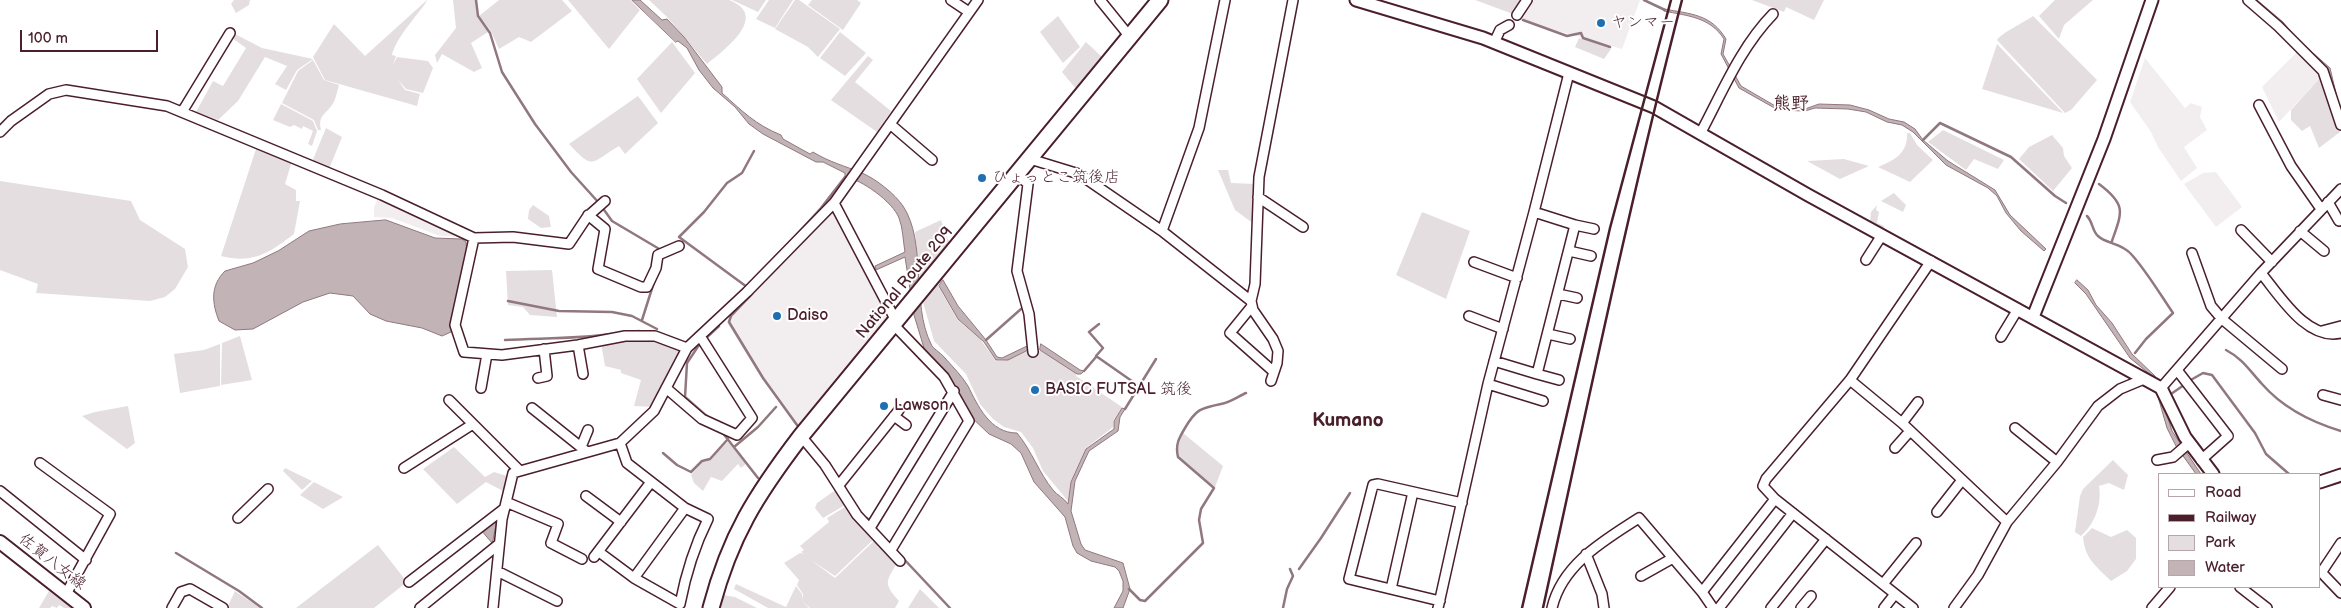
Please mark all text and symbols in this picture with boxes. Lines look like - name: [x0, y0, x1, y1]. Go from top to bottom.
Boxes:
- place label: ヤンマー: [1611, 13, 1675, 33]
- marker: ヤンマー: [1595, 17, 1607, 29]
- scale bar: [22, 20, 160, 52]
- text: 100 m: [28, 29, 68, 48]
- district label: 熊野: [1773, 93, 1809, 115]
- place label: ひょっとこ筑後店: [992, 168, 1120, 188]
- marker: ひょっとこ筑後店: [976, 172, 988, 184]
- street label: National Route 209: [853, 223, 957, 343]
- place label: Daiso: [787, 306, 828, 326]
- marker: Daiso: [771, 310, 783, 322]
- place label: BASIC FUTSAL 筑後: [1045, 380, 1192, 400]
- marker: BASIC FUTSAL 筑後: [1029, 384, 1041, 396]
- place label: Lawson: [894, 396, 949, 416]
- marker: Lawson: [878, 400, 890, 412]
- district label: Kumano: [1312, 410, 1384, 432]
- legend: [2158, 473, 2321, 588]
- text: Road: [2205, 483, 2241, 502]
- text: Railway: [2205, 508, 2256, 527]
- street label: 佐賀八女線: [15, 530, 89, 594]
- text: Park: [2205, 533, 2235, 552]
- text: Water: [2205, 558, 2245, 577]

